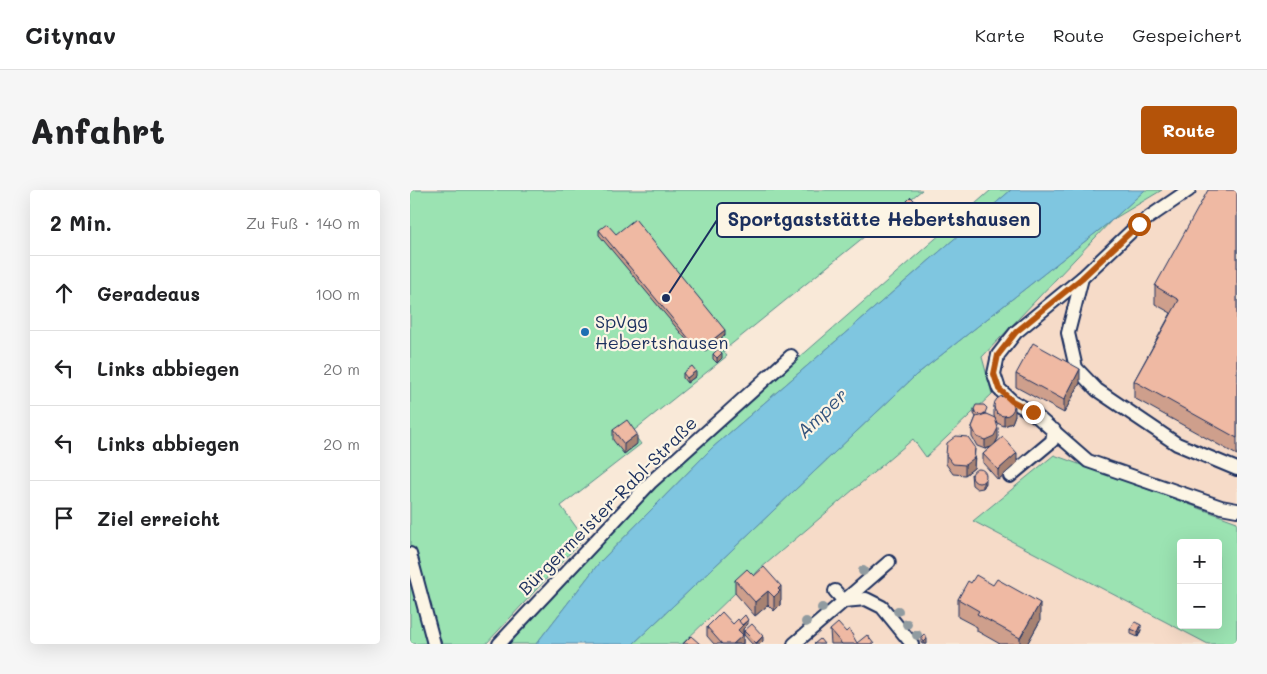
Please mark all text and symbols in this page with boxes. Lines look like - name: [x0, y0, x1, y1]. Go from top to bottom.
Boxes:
- text: Citynav: [25, 19, 116, 50]
- text: Karte: [975, 23, 1025, 47]
- text: Route: [1053, 23, 1104, 47]
- text: Gespeichert: [1132, 23, 1242, 47]
- button: Route: [1141, 106, 1237, 154]
- text: Anfahrt: [30, 107, 165, 153]
- callout: Sportgaststätte Hebertshausen: [717, 203, 1040, 237]
- text: Sportgaststätte Hebertshausen: [728, 206, 1030, 231]
- text: 2 Min.: [50, 209, 112, 236]
- text: Zu Fuß · 140 m: [246, 212, 360, 233]
- route start: [1128, 213, 1151, 236]
- icon: ahead: [50, 279, 78, 307]
- text: Geradeaus: [97, 281, 200, 306]
- text: 100 m: [315, 283, 360, 304]
- place label: SpVgg Hebertshausen: [595, 309, 728, 354]
- marker: SpVgg Hebertshausen: [579, 326, 591, 338]
- icon: left: [50, 354, 78, 382]
- text: Links abbiegen: [97, 356, 239, 381]
- text: 20 m: [323, 358, 360, 379]
- water label: Amper: [791, 382, 852, 443]
- route end: [1022, 401, 1045, 424]
- street label: Bürgermeister-Rabl-Straße: [513, 411, 702, 600]
- icon: left: [50, 429, 78, 457]
- text: Links abbiegen: [97, 431, 239, 456]
- text: 20 m: [323, 433, 360, 454]
- icon: arrive: [50, 504, 78, 532]
- text: Ziel erreicht: [97, 506, 220, 531]
- map controls: [1177, 539, 1222, 629]
- button: +: [1177, 539, 1222, 584]
- button: −: [1177, 584, 1222, 629]

